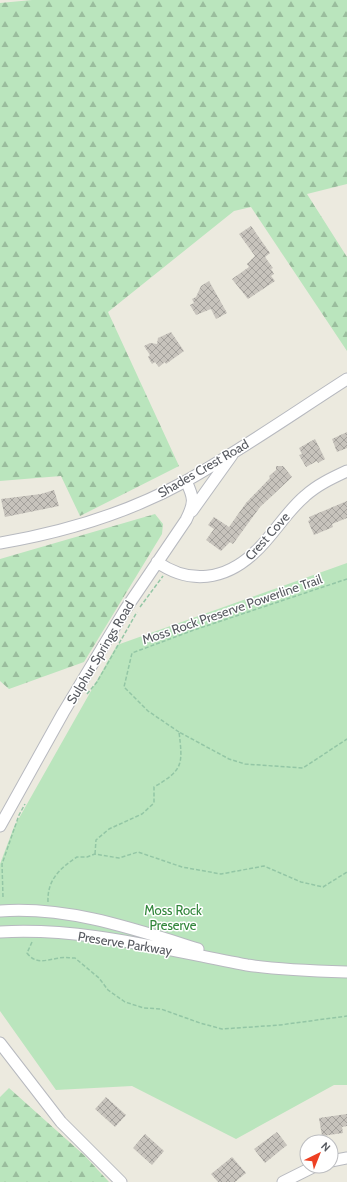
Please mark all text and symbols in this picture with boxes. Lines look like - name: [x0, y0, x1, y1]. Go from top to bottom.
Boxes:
- street label: Shades Crest Road: [155, 435, 251, 501]
- street label: Crest Cove: [241, 508, 293, 563]
- street label: Moss Rock Preserve Powerline Trail: [140, 571, 324, 647]
- street label: Sulphur Springs Road: [63, 598, 137, 706]
- park label: Moss Rock Preserve: [144, 902, 202, 933]
- street label: Preserve Parkway: [77, 928, 174, 958]
- north arrow: [299, 1134, 339, 1174]
- text: N: [318, 1139, 333, 1154]

